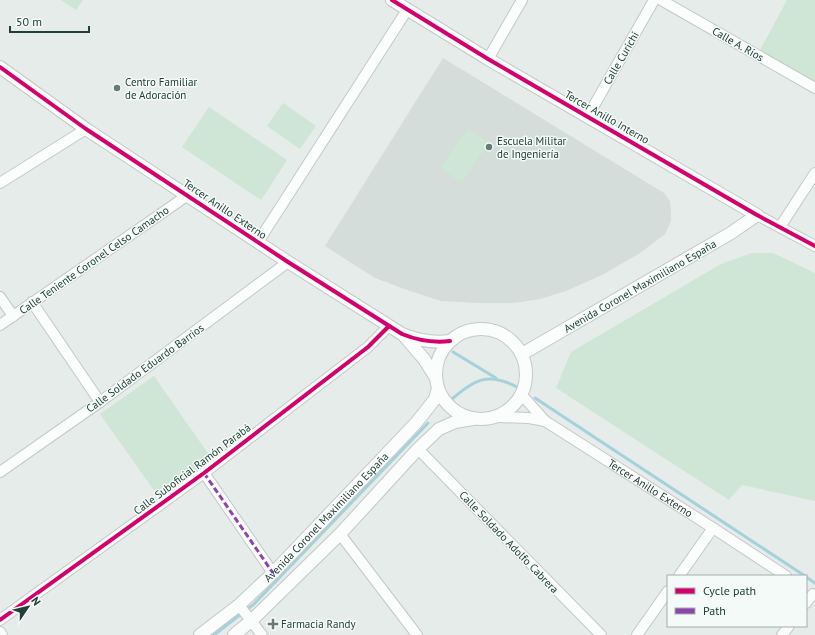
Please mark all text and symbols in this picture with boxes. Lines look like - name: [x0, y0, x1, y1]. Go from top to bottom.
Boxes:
- scale bar: [10, 8, 89, 34]
- text: 50 m: [16, 14, 42, 29]
- street label: Calle A. Ríos: [710, 24, 767, 65]
- street label: Calle Curichi: [600, 29, 642, 87]
- place label: Centro Familiar de Adoración: [125, 75, 197, 102]
- marker: Centro Familiar de Adoración: [112, 83, 122, 93]
- street label: Tercer Anillo Interno: [562, 87, 652, 147]
- place label: Escuela Militar de Ingeniería: [497, 134, 567, 161]
- marker: Escuela Militar de Ingeniería: [484, 142, 494, 152]
- street label: Tercer Anillo Externo: [181, 176, 270, 242]
- street label: Calle Teniente Coronel Celso Camacho: [17, 203, 172, 317]
- street label: Avenida Coronel Maximiliano España: [561, 236, 719, 336]
- street label: Calle Soldado Eduardo Barrios: [83, 320, 207, 415]
- street label: Calle Suboficial Ramón Parabá: [131, 420, 253, 518]
- street label: Avenida Coronel Maximiliano España: [261, 449, 391, 585]
- street label: Tercer Anillo Externo: [605, 456, 695, 520]
- street label: Calle Soldado Adolfo Cabrera: [456, 488, 562, 596]
- legend: [667, 575, 807, 627]
- text: Cycle path: [703, 583, 756, 598]
- north arrow: [8, 587, 48, 627]
- text: N: [28, 594, 44, 608]
- text: Path: [703, 603, 726, 618]
- place label: Farmacia Randy: [281, 617, 356, 631]
- marker: Farmacia Randy: [268, 619, 278, 629]

